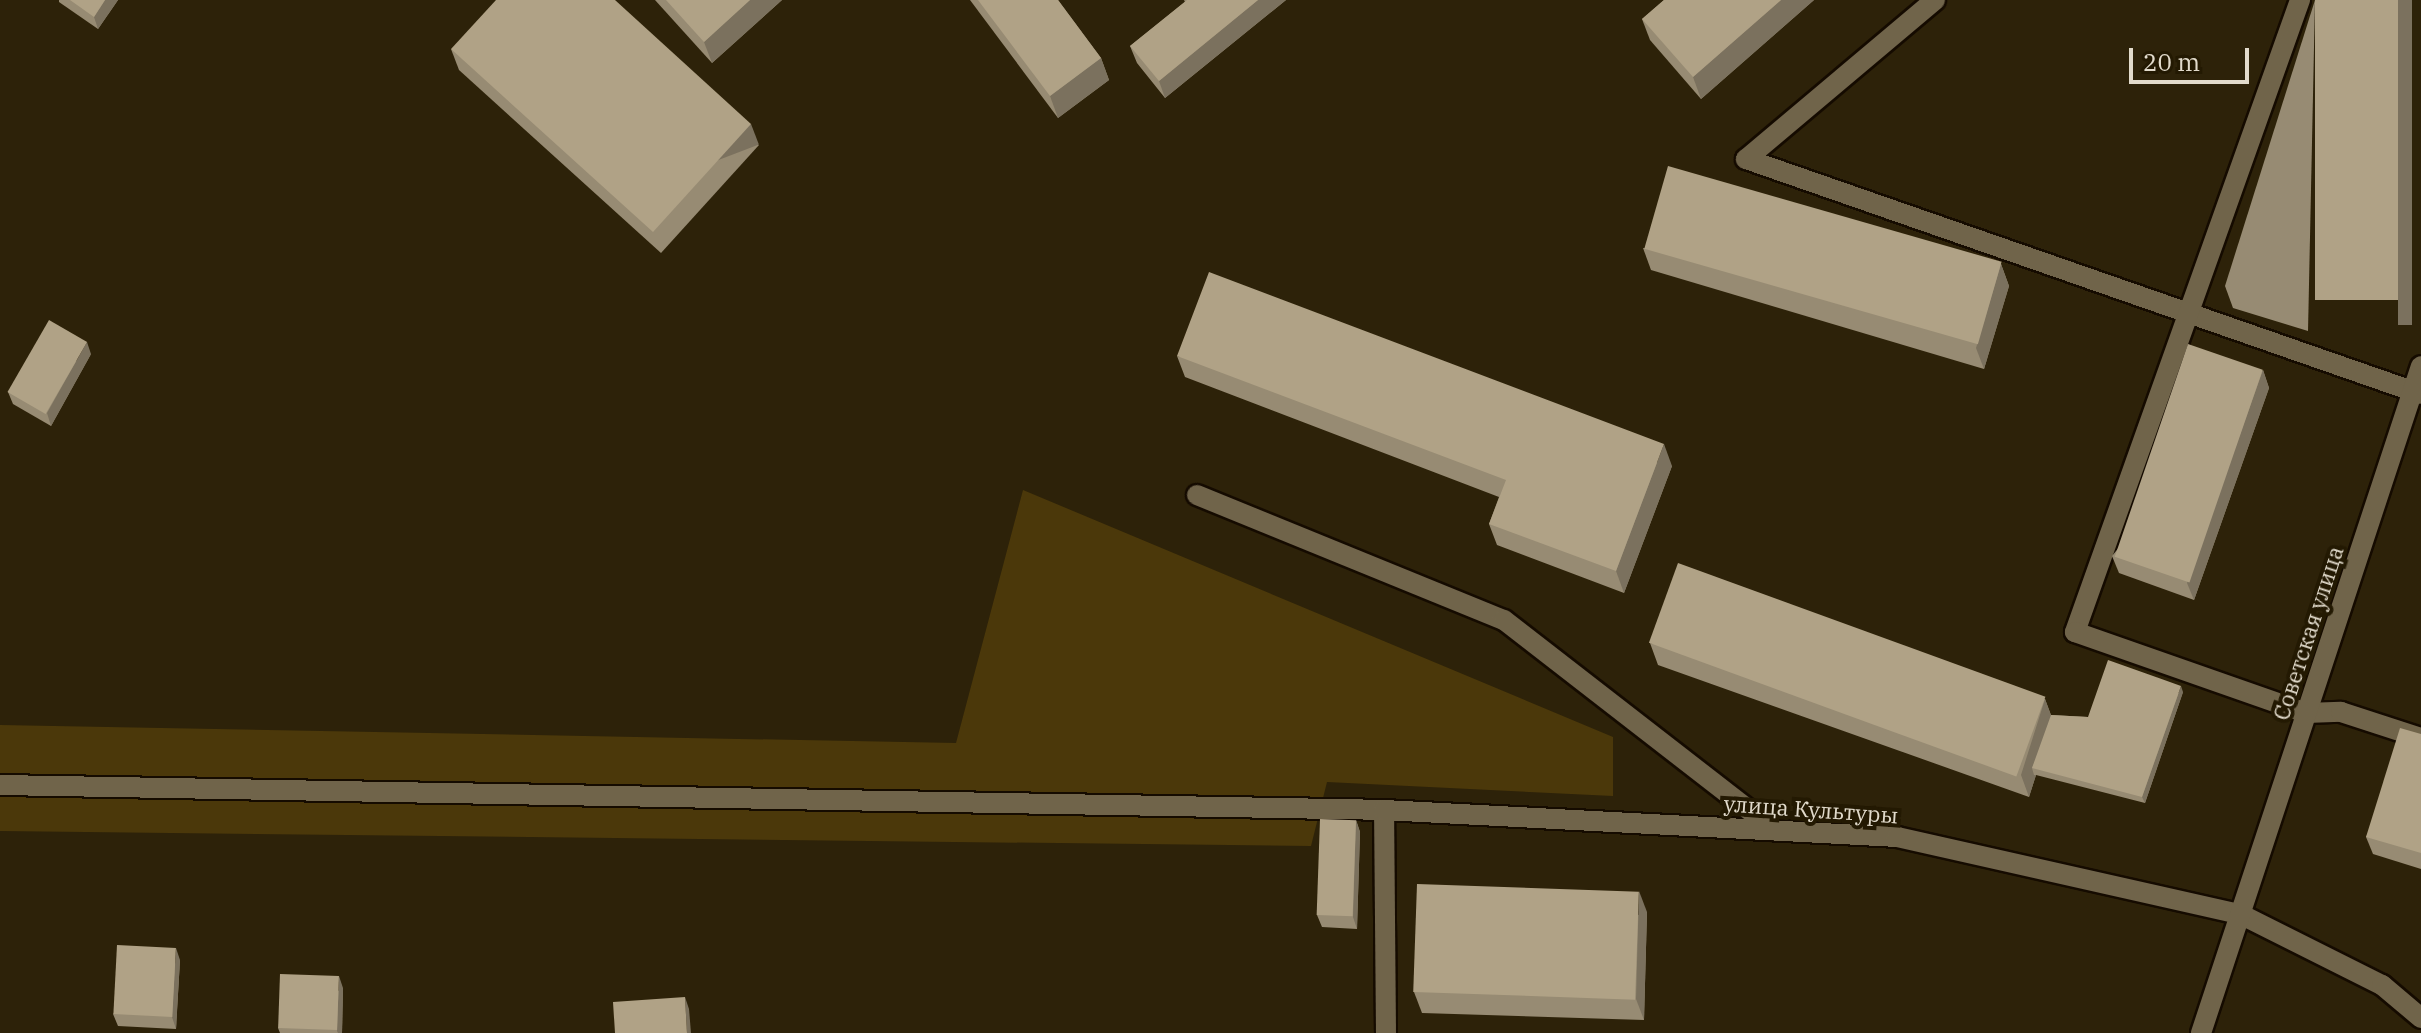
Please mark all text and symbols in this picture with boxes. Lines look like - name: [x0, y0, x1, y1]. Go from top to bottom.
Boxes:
- scale bar: [2133, 32, 2253, 82]
- text: 20 m: [2143, 46, 2200, 78]
- street label: Советская улица: [2267, 543, 2349, 723]
- street label: улица Культуры: [1723, 790, 1899, 828]

